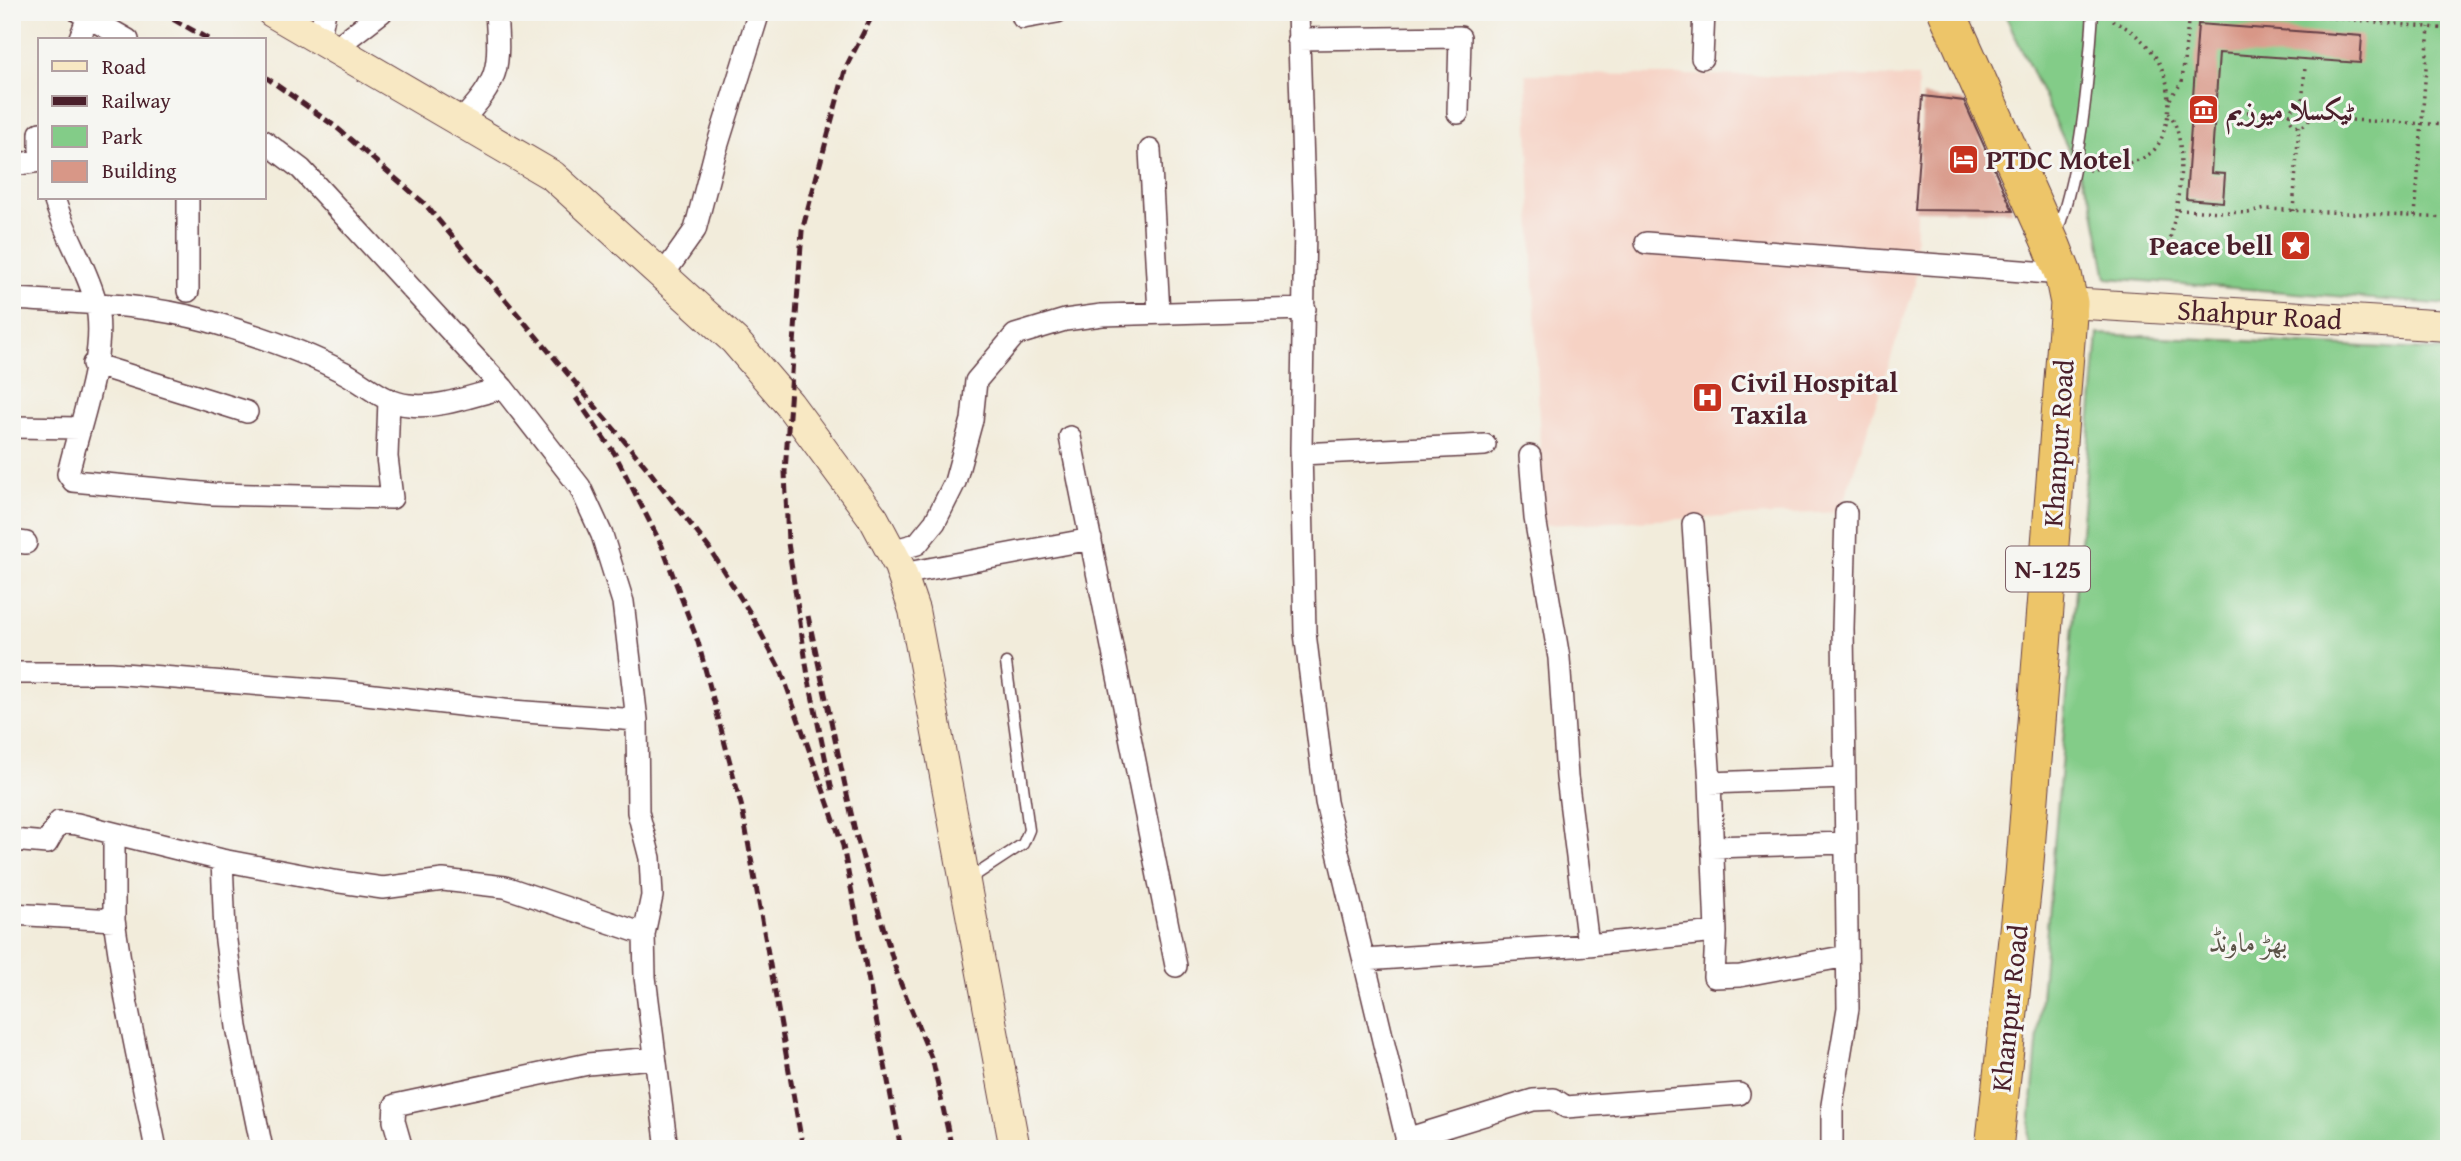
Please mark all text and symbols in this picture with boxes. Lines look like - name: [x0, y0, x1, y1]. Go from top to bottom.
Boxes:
- legend: [38, 38, 266, 200]
- text: Road: [102, 51, 147, 82]
- text: Railway: [102, 85, 171, 116]
- place label: ٹیکسلا میوزیم: [2226, 89, 2356, 135]
- museum icon: ٹیکسلا میوزیم: [2186, 93, 2220, 127]
- text: Park: [102, 121, 143, 152]
- place label: PTDC Motel: [1986, 138, 2131, 179]
- hotel icon: PTDC Motel: [1946, 142, 1980, 176]
- text: Building: [102, 155, 177, 186]
- place label: Peace bell: [2149, 224, 2273, 265]
- place icon: Peace bell: [2279, 228, 2313, 262]
- street label: Shahpur Road: [2176, 289, 2343, 339]
- street label: Khanpur Road: [2031, 358, 2084, 528]
- place label: Civil Hospital Taxila: [1731, 361, 1898, 434]
- hospital icon: Civil Hospital Taxila: [1691, 381, 1725, 415]
- road number: N-125: [2006, 547, 2090, 592]
- park label: بھڑ ماونڈ: [2209, 921, 2287, 962]
- street label: Khanpur Road: [1979, 922, 2038, 1094]

